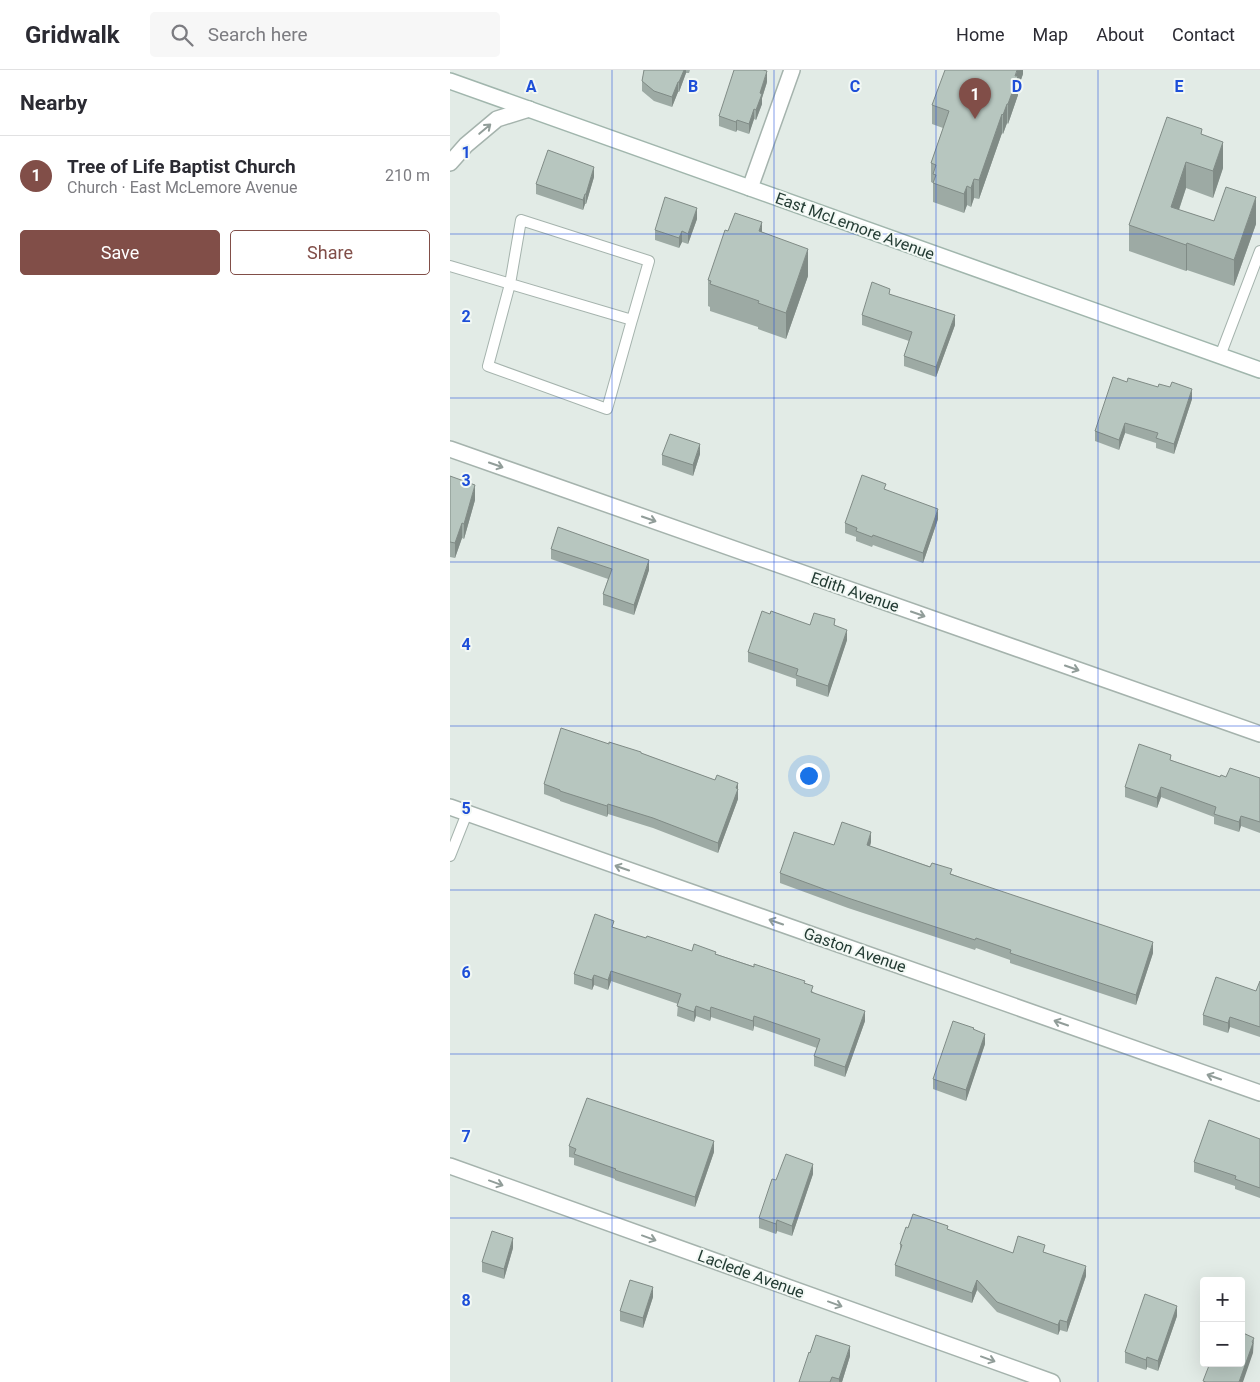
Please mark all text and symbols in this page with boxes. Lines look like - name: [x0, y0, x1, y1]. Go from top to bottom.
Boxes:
- search box: [150, 12, 500, 57]
- text: Gridwalk: [25, 21, 120, 49]
- icon: search: [168, 21, 196, 49]
- text: Search here: [208, 23, 308, 46]
- text: Home: [956, 24, 1005, 45]
- text: Map: [1033, 24, 1068, 45]
- text: About: [1096, 24, 1144, 45]
- text: Contact: [1172, 24, 1235, 45]
- text: A: [526, 77, 537, 96]
- text: B: [688, 77, 698, 96]
- text: C: [850, 77, 860, 96]
- text: D: [1012, 77, 1022, 96]
- text: E: [1175, 77, 1184, 96]
- pin: 1: [959, 78, 991, 119]
- text: Nearby: [20, 91, 87, 115]
- one-way arrow: [478, 124, 491, 135]
- text: 1: [461, 143, 471, 162]
- text: Tree of Life Baptist Church: [67, 155, 296, 178]
- text: 1: [31, 166, 41, 185]
- text: 210 m: [385, 166, 430, 185]
- text: Church · East McLemore Avenue: [67, 178, 298, 197]
- street label: East McLemore Avenue: [773, 188, 937, 264]
- button: Save: [20, 230, 220, 275]
- button: Share: [230, 230, 430, 275]
- text: 2: [461, 307, 471, 326]
- one-way arrow: [488, 461, 504, 471]
- text: 3: [461, 471, 471, 490]
- one-way arrow: [641, 515, 657, 524]
- street label: Edith Avenue: [808, 568, 902, 616]
- one-way arrow: [910, 610, 925, 619]
- text: 4: [461, 635, 471, 654]
- one-way arrow: [1063, 664, 1079, 673]
- your location: [796, 763, 822, 789]
- text: 5: [461, 799, 471, 818]
- one-way arrow: [615, 863, 631, 872]
- one-way arrow: [768, 917, 784, 926]
- street label: Gaston Avenue: [801, 924, 909, 976]
- text: 6: [461, 963, 471, 982]
- one-way arrow: [1054, 1018, 1069, 1027]
- one-way arrow: [1207, 1072, 1222, 1081]
- text: 7: [461, 1127, 471, 1146]
- one-way arrow: [488, 1179, 503, 1188]
- one-way arrow: [641, 1233, 657, 1243]
- street label: Laclede Avenue: [695, 1246, 807, 1302]
- map controls: [1200, 1277, 1245, 1367]
- button: +: [1200, 1277, 1245, 1322]
- text: 8: [461, 1291, 471, 1310]
- one-way arrow: [827, 1300, 842, 1309]
- button: −: [1200, 1322, 1245, 1367]
- one-way arrow: [980, 1355, 995, 1364]

